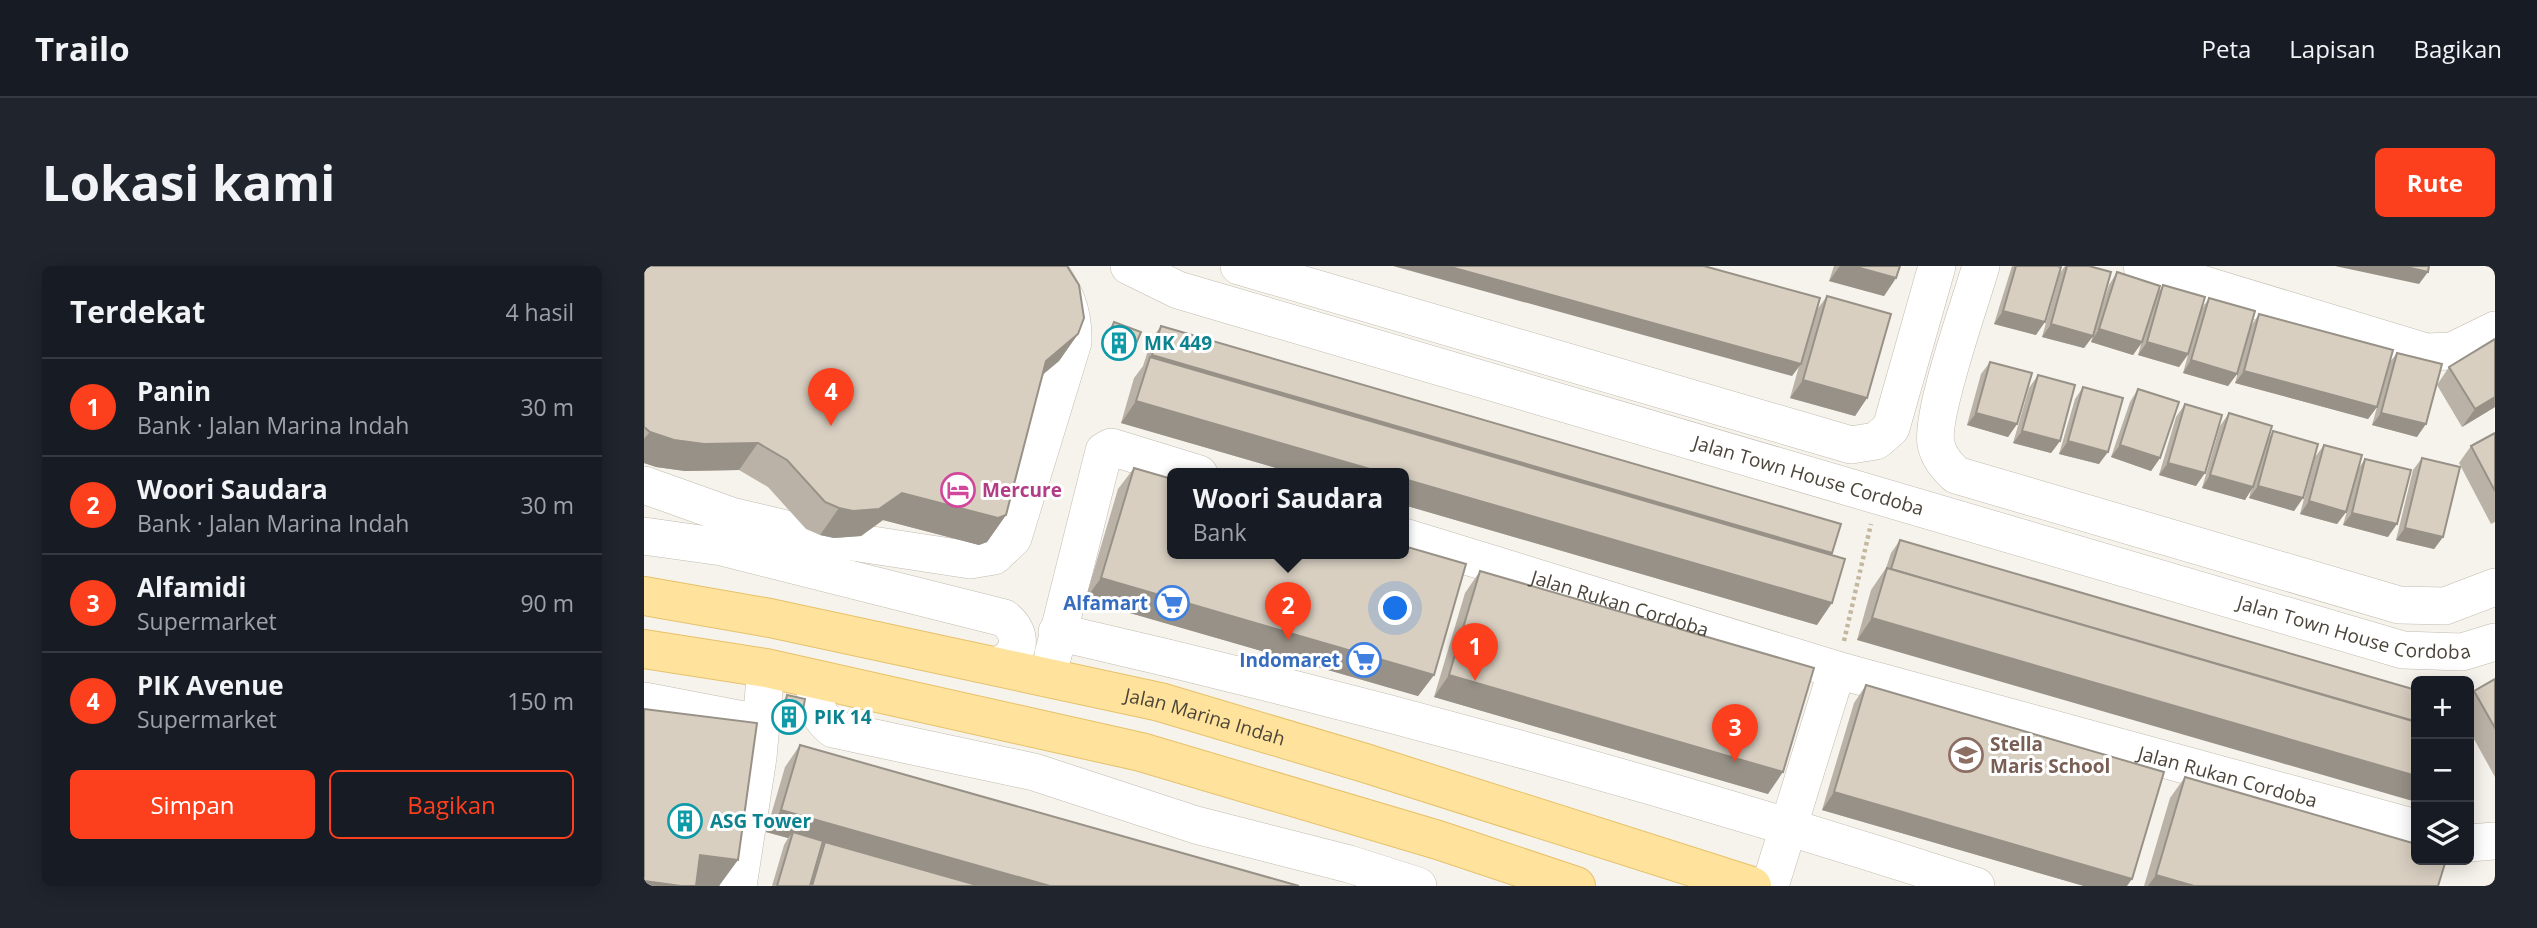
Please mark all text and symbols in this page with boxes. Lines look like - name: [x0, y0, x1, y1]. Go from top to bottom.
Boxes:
- text: Trailo: [35, 26, 130, 71]
- text: Peta: [2201, 32, 2251, 65]
- text: Lapisan: [2289, 32, 2375, 65]
- text: Bagikan: [2413, 32, 2502, 65]
- button: Rute: [2375, 148, 2495, 217]
- text: Lokasi kami: [42, 149, 335, 215]
- text: Terdekat: [70, 291, 205, 332]
- text: 4 hasil: [505, 296, 574, 328]
- building icon: MK 449: [1100, 324, 1138, 362]
- place label: MK 449: [1144, 330, 1212, 356]
- pin: 4: [808, 368, 854, 426]
- text: Panin: [137, 373, 211, 409]
- text: 1: [86, 391, 100, 423]
- text: 30 m: [520, 391, 574, 423]
- text: Bank · Jalan Marina Indah: [137, 409, 409, 441]
- street label: Jalan Town House Cordoba: [1688, 429, 1927, 522]
- popup: [1167, 468, 1409, 559]
- text: Woori Saudara: [137, 471, 328, 507]
- hotel icon: Mercure: [939, 471, 977, 509]
- place label: Mercure: [982, 477, 1062, 503]
- text: Woori Saudara: [1193, 480, 1383, 516]
- text: 2: [86, 489, 100, 521]
- text: 30 m: [520, 489, 574, 521]
- text: Bank · Jalan Marina Indah: [137, 507, 409, 539]
- text: Bank: [1193, 516, 1247, 548]
- street label: Jalan Rukan Cordoba: [1526, 563, 1712, 643]
- text: Alfamidi: [137, 569, 247, 605]
- pin: 2: [1265, 582, 1311, 640]
- supermarket icon: Alfamart: [1153, 584, 1191, 622]
- text: 3: [86, 587, 100, 619]
- text: 90 m: [520, 587, 574, 619]
- street label: Jalan Town House Cordoba: [2232, 588, 2474, 665]
- place label: Alfamart: [1063, 590, 1148, 616]
- your location: [1378, 591, 1412, 625]
- text: Supermarket: [137, 605, 277, 637]
- pin: 1: [1452, 623, 1498, 681]
- supermarket icon: Indomaret: [1345, 641, 1383, 679]
- place label: Indomaret: [1239, 647, 1340, 673]
- text: PIK Avenue: [137, 667, 284, 703]
- map controls: [2411, 676, 2474, 865]
- button: +: [2411, 676, 2474, 739]
- street label: Jalan Marina Indah: [1120, 681, 1288, 752]
- text: 4: [86, 685, 100, 717]
- text: 150 m: [507, 685, 574, 717]
- building icon: PIK 14: [770, 698, 808, 736]
- text: Supermarket: [137, 703, 277, 735]
- place label: PIK 14: [814, 704, 872, 730]
- pin: 3: [1712, 704, 1758, 762]
- place label: Stella Maris School: [1990, 731, 2110, 779]
- school or university icon: Stella Maris School: [1947, 736, 1985, 774]
- street label: Jalan Rukan Cordoba: [2133, 739, 2320, 813]
- button: −: [2411, 739, 2474, 802]
- button: Simpan: [70, 770, 315, 839]
- button: Bagikan: [329, 770, 574, 839]
- building icon: ASG Tower: [666, 802, 704, 840]
- button: layers: [2411, 802, 2474, 865]
- place label: ASG Tower: [710, 808, 812, 834]

